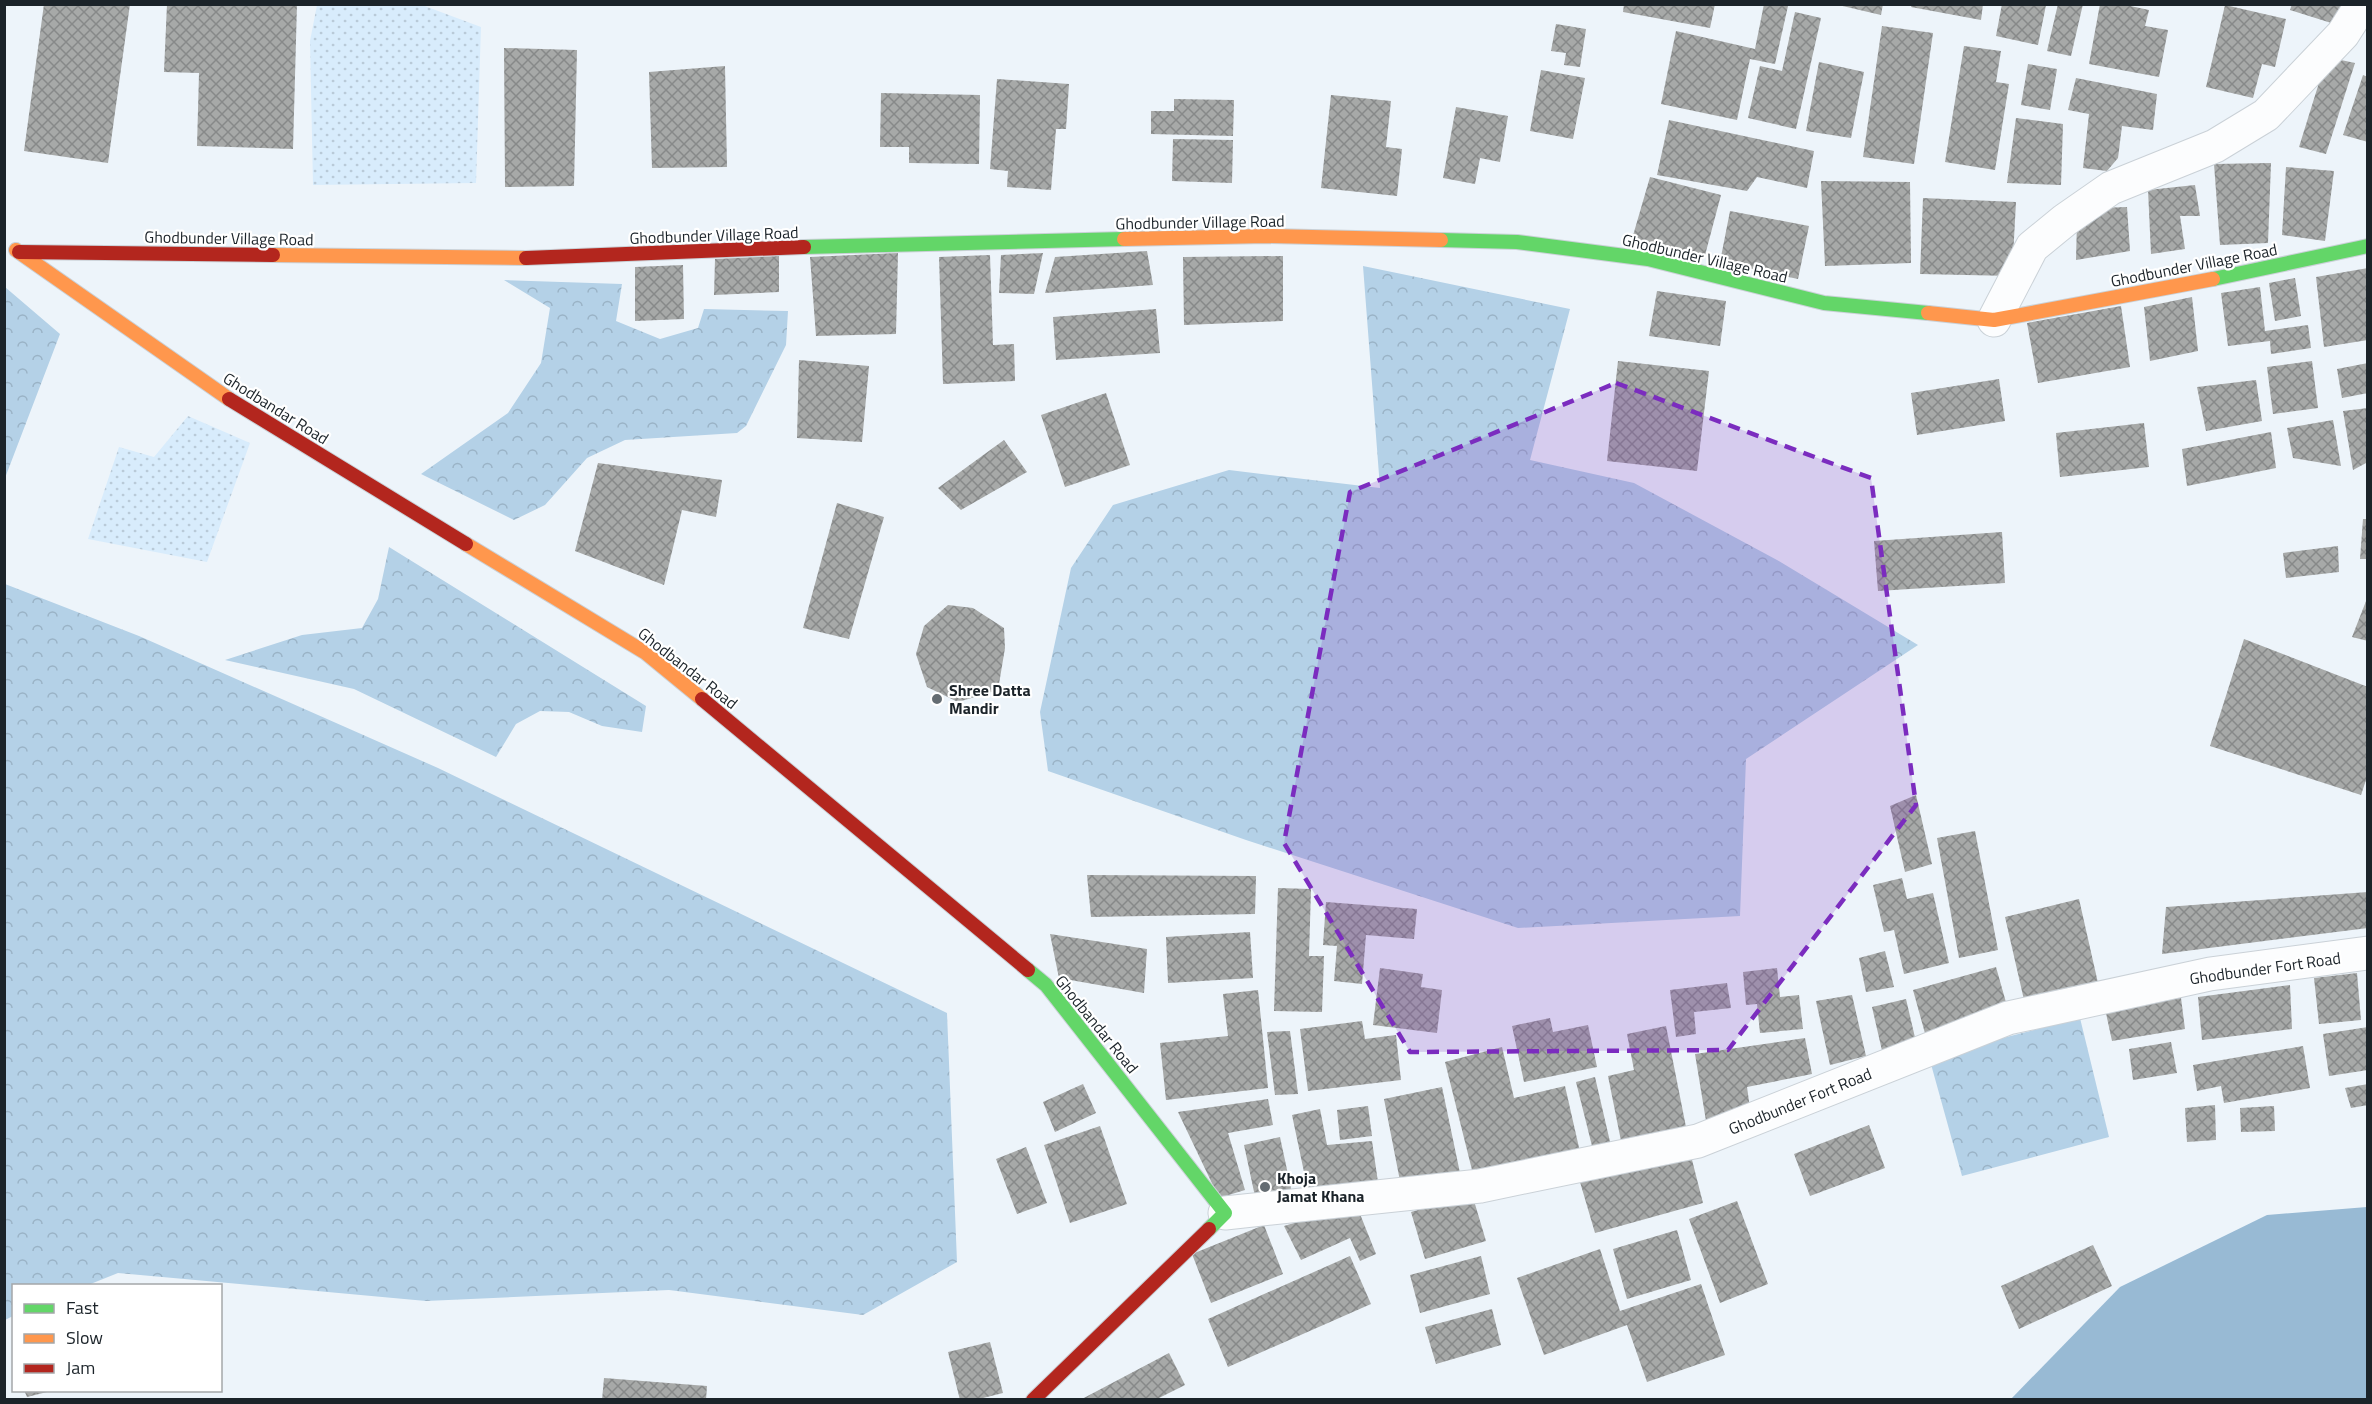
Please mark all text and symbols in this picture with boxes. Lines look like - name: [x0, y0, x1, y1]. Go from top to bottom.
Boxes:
- street label: Ghodbunder Village Road: [1115, 209, 1285, 235]
- street label: Ghodbunder Village Road: [629, 220, 799, 250]
- street label: Ghodbunder Village Road: [144, 225, 314, 251]
- street label: Ghodbunder Village Road: [1620, 227, 1790, 289]
- street label: Ghodbunder Village Road: [2109, 237, 2279, 293]
- street label: Ghodbandar Road: [219, 366, 333, 450]
- street label: Ghodbandar Road: [633, 621, 743, 715]
- place label: Shree Datta Mandir: [949, 678, 1031, 720]
- marker: Shree Datta Mandir: [930, 692, 944, 706]
- street label: Ghodbunder Fort Road: [2188, 946, 2342, 990]
- street label: Ghodbandar Road: [1050, 970, 1144, 1078]
- street label: Ghodbunder Fort Road: [1725, 1061, 1875, 1141]
- place label: Khoja Jamat Khana: [1277, 1166, 1365, 1208]
- marker: Khoja Jamat Khana: [1258, 1180, 1272, 1194]
- legend: [12, 1284, 222, 1392]
- text: Fast: [66, 1294, 99, 1321]
- text: Slow: [66, 1324, 103, 1351]
- text: Jam: [66, 1354, 95, 1381]

